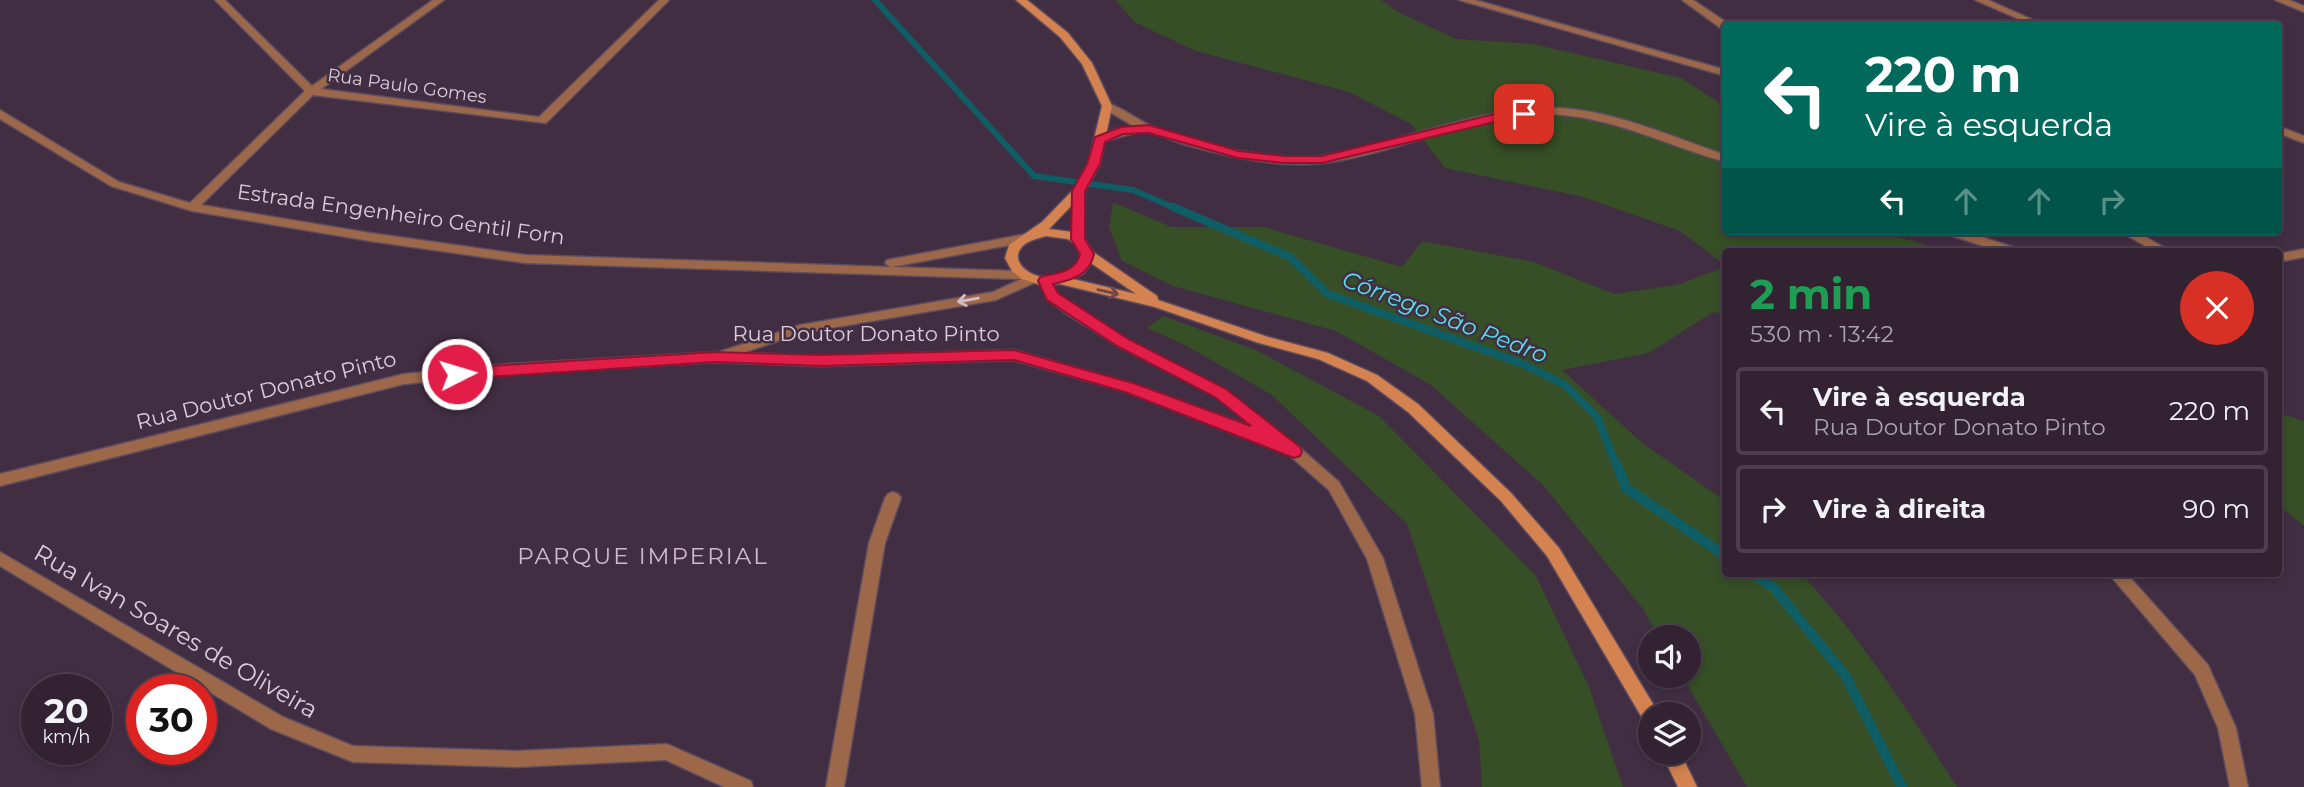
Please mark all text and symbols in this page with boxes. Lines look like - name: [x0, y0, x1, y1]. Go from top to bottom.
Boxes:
- text: 220 m: [1865, 45, 2021, 104]
- icon: left: [1750, 49, 1841, 140]
- street label: Rua Paulo Gomes: [326, 64, 488, 108]
- pin: [1494, 84, 1554, 144]
- icon: arrive: [1505, 95, 1543, 133]
- text: Vire à esquerda: [1865, 105, 2113, 144]
- street label: Estrada Engenheiro Gentil Forn: [236, 179, 566, 249]
- icon: left: [1874, 182, 1912, 220]
- icon: ahead: [1947, 182, 1985, 220]
- icon: ahead: [2020, 182, 2058, 220]
- icon: right: [2093, 182, 2131, 220]
- water label: Córrego São Pedro: [1338, 265, 1552, 369]
- text: 2 min: [1750, 268, 1872, 320]
- button: close: [2180, 271, 2254, 345]
- one-way arrow: [1097, 287, 1119, 300]
- one-way arrow: [957, 294, 980, 308]
- text: 530 m · 13:42: [1750, 320, 1894, 348]
- street label: Rua Doutor Donato Pinto: [732, 321, 1000, 346]
- position arrow: [420, 337, 494, 411]
- street label: Rua Doutor Donato Pinto: [133, 346, 399, 434]
- text: Vire à esquerda: [1813, 381, 2026, 413]
- icon: left: [1754, 392, 1792, 430]
- text: 220 m: [2169, 395, 2250, 427]
- text: Rua Doutor Donato Pinto: [1813, 413, 2106, 441]
- icon: right: [1754, 490, 1792, 528]
- text: Vire à direita: [1813, 493, 1986, 525]
- text: 90 m: [2183, 493, 2250, 525]
- street label: Rua Ivan Soares de Oliveira: [29, 538, 323, 724]
- district label: PARQUE IMPERIAL: [517, 542, 769, 570]
- map controls: [1638, 625, 1701, 765]
- button: sound: [1638, 625, 1701, 688]
- speed limit sign: 30: [126, 674, 217, 765]
- text: 20: [44, 689, 89, 732]
- button: layers: [1638, 702, 1701, 765]
- text: km/h: [42, 726, 91, 748]

